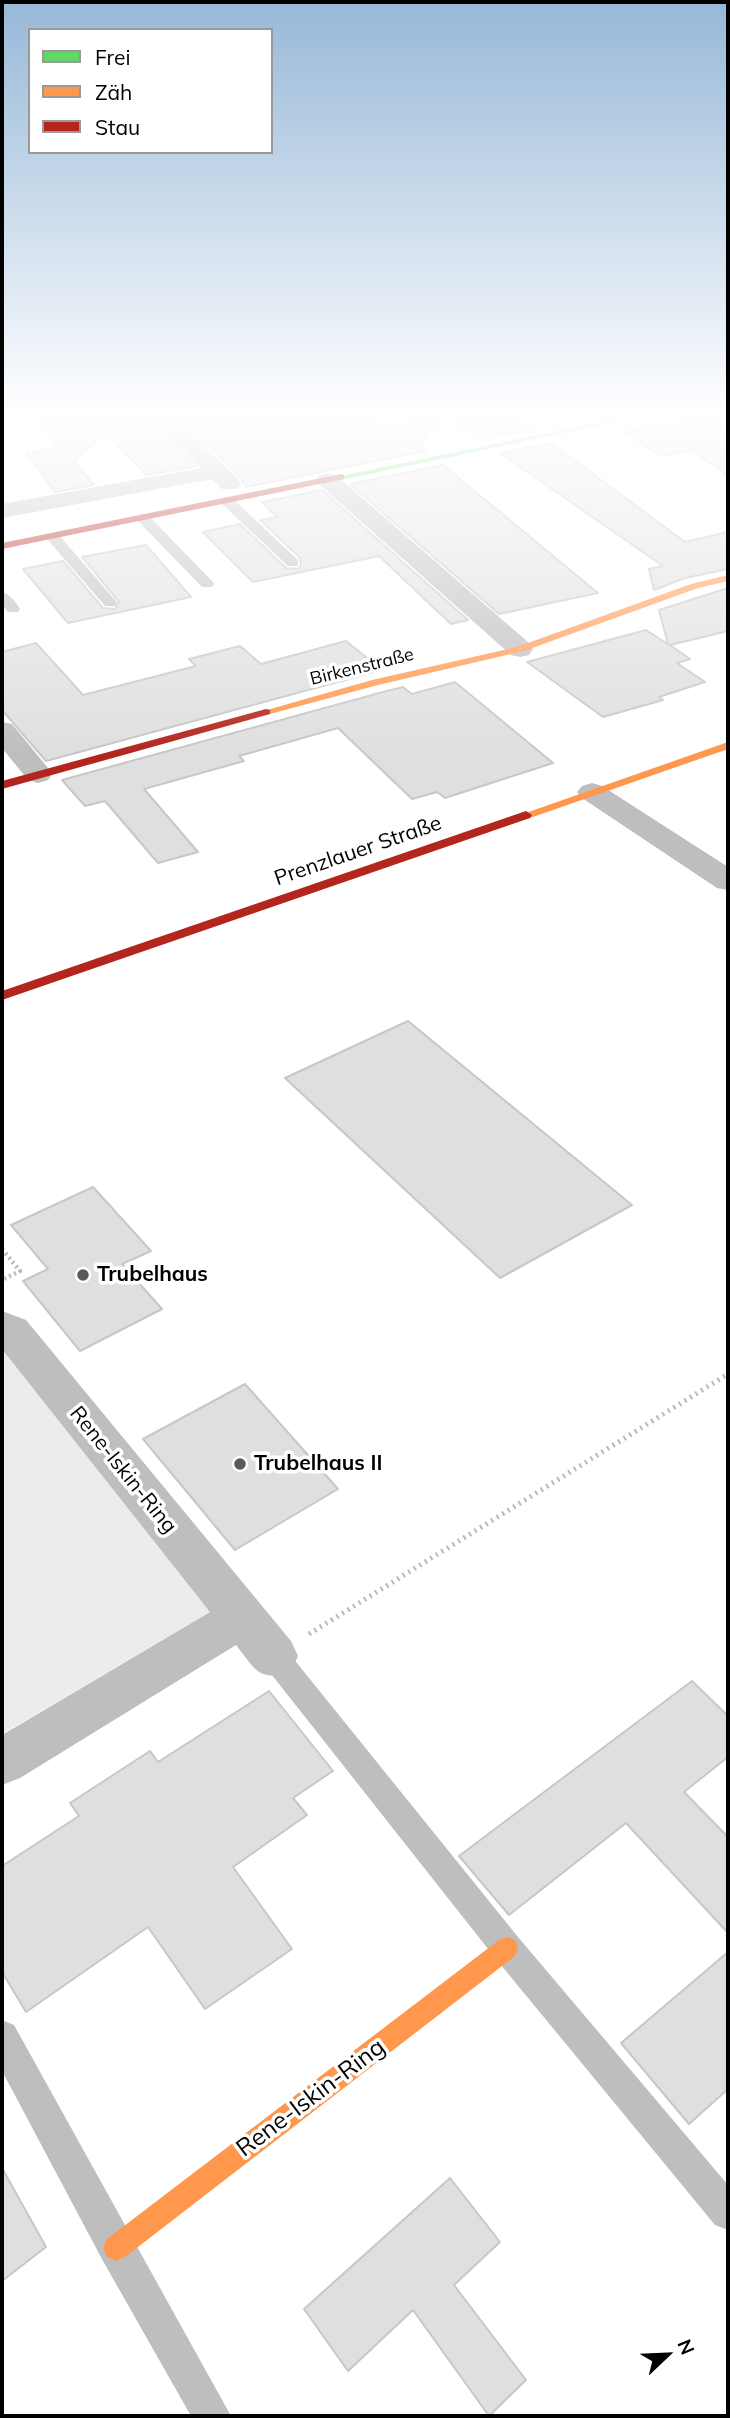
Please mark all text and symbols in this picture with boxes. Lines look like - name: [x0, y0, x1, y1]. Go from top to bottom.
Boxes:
- legend: [28, 28, 273, 154]
- text: Frei: [95, 44, 131, 70]
- text: Zäh: [95, 79, 132, 105]
- text: Stau: [95, 114, 140, 140]
- street label: Birkenstraße: [308, 644, 416, 690]
- street label: Prenzlauer Straße: [271, 811, 445, 891]
- place label: Trubelhaus: [97, 1262, 208, 1288]
- marker: Trubelhaus: [75, 1267, 91, 1283]
- street label: Rene-Iskin-Ring: [64, 1401, 182, 1539]
- place label: Trubelhaus II: [254, 1451, 383, 1477]
- marker: Trubelhaus II: [232, 1456, 248, 1472]
- street label: Rene-Iskin-Ring: [231, 2033, 391, 2163]
- north arrow: [632, 2320, 702, 2390]
- text: N: [672, 2335, 700, 2358]

